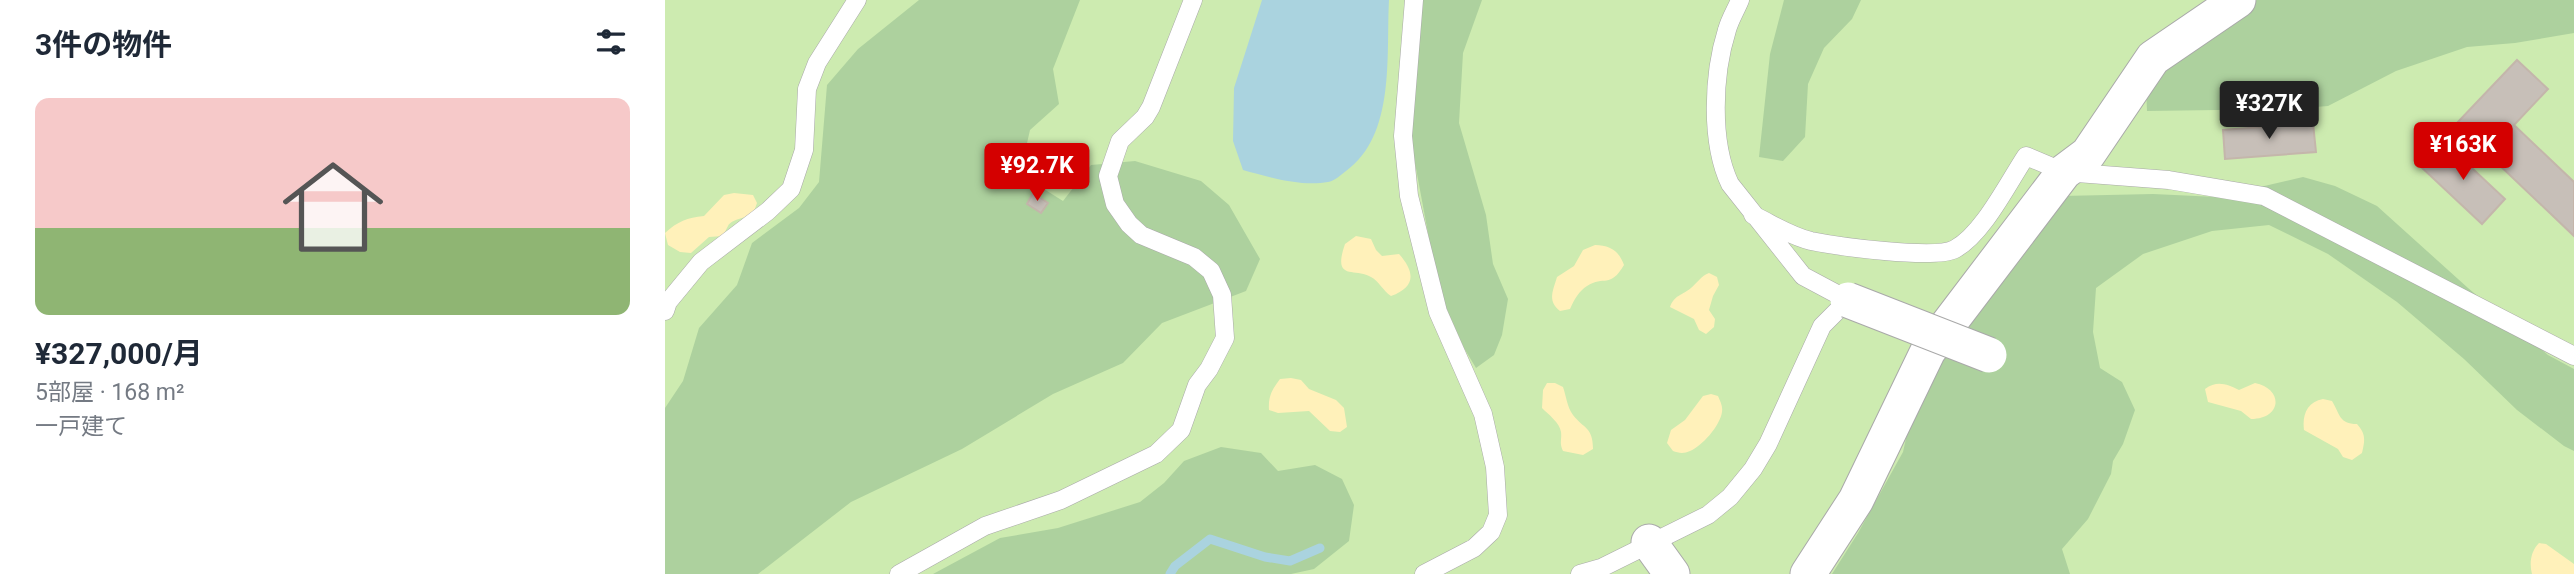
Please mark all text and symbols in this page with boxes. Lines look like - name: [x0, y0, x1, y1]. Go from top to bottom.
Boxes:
- icon: filters: [592, 23, 630, 61]
- text: 3件の物件: [35, 27, 172, 62]
- pin: ¥327K: [2220, 82, 2318, 141]
- text: ¥327K: [2236, 90, 2302, 117]
- pin: ¥163K: [2414, 122, 2512, 182]
- text: ¥163K: [2430, 131, 2496, 158]
- icon: home: [270, 144, 396, 270]
- pin: ¥92.7K: [980, 144, 1094, 203]
- text: ¥92.7K: [1000, 152, 1074, 179]
- text: ¥327,000/月: [35, 336, 203, 371]
- text: 5部屋 · 168 m²: [35, 379, 184, 406]
- text: 一戸建て: [35, 413, 127, 440]

